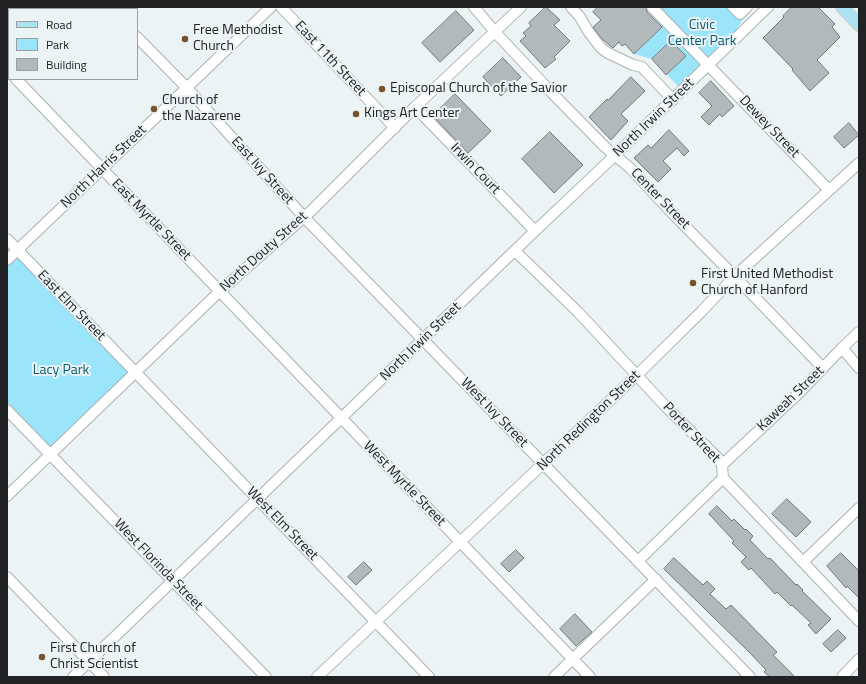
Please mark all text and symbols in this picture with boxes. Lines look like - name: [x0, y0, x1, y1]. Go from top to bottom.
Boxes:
- legend: [8, 8, 138, 80]
- text: Road: [46, 15, 72, 34]
- street label: East 11th Street: [291, 18, 369, 100]
- park label: Civic Center Park: [668, 18, 736, 50]
- place label: Free Methodist Church: [193, 23, 282, 56]
- marker: Free Methodist Church: [180, 34, 190, 44]
- text: Park: [46, 35, 69, 54]
- text: Building: [46, 55, 87, 74]
- street label: North Irwin Street: [610, 75, 698, 161]
- place label: Episcopal Church of the Savior: [390, 81, 567, 97]
- marker: Episcopal Church of the Savior: [377, 84, 387, 94]
- place label: Church of the Nazarene: [162, 93, 241, 126]
- street label: Dewey Street: [735, 93, 803, 161]
- marker: Church of the Nazarene: [149, 104, 159, 114]
- place label: Kings Art Center: [364, 106, 459, 122]
- marker: Kings Art Center: [351, 109, 361, 119]
- street label: North Harris Street: [58, 122, 150, 212]
- street label: East Ivy Street: [227, 134, 297, 208]
- street label: Irwin Court: [446, 140, 504, 198]
- street label: Center Street: [627, 165, 693, 233]
- street label: East Myrtle Street: [108, 176, 194, 264]
- street label: North Douty Street: [217, 208, 311, 296]
- street label: East Elm Street: [33, 267, 109, 345]
- place label: First United Methodist Church of Hanford: [701, 267, 833, 300]
- marker: First United Methodist Church of Hanford: [688, 278, 698, 288]
- street label: North Irwin Street: [377, 299, 465, 385]
- park label: Lacy Park: [33, 363, 89, 379]
- street label: Kaweah Street: [754, 363, 828, 435]
- street label: North Redington Street: [534, 367, 644, 475]
- street label: West Ivy Street: [457, 375, 531, 451]
- street label: Porter Street: [659, 399, 723, 467]
- street label: West Myrtle Street: [359, 438, 449, 530]
- street label: West Elm Street: [243, 484, 321, 564]
- street label: West Florinda Street: [110, 516, 206, 614]
- place label: First Church of Christ Scientist: [50, 641, 138, 674]
- marker: First Church of Christ Scientist: [37, 652, 47, 662]

